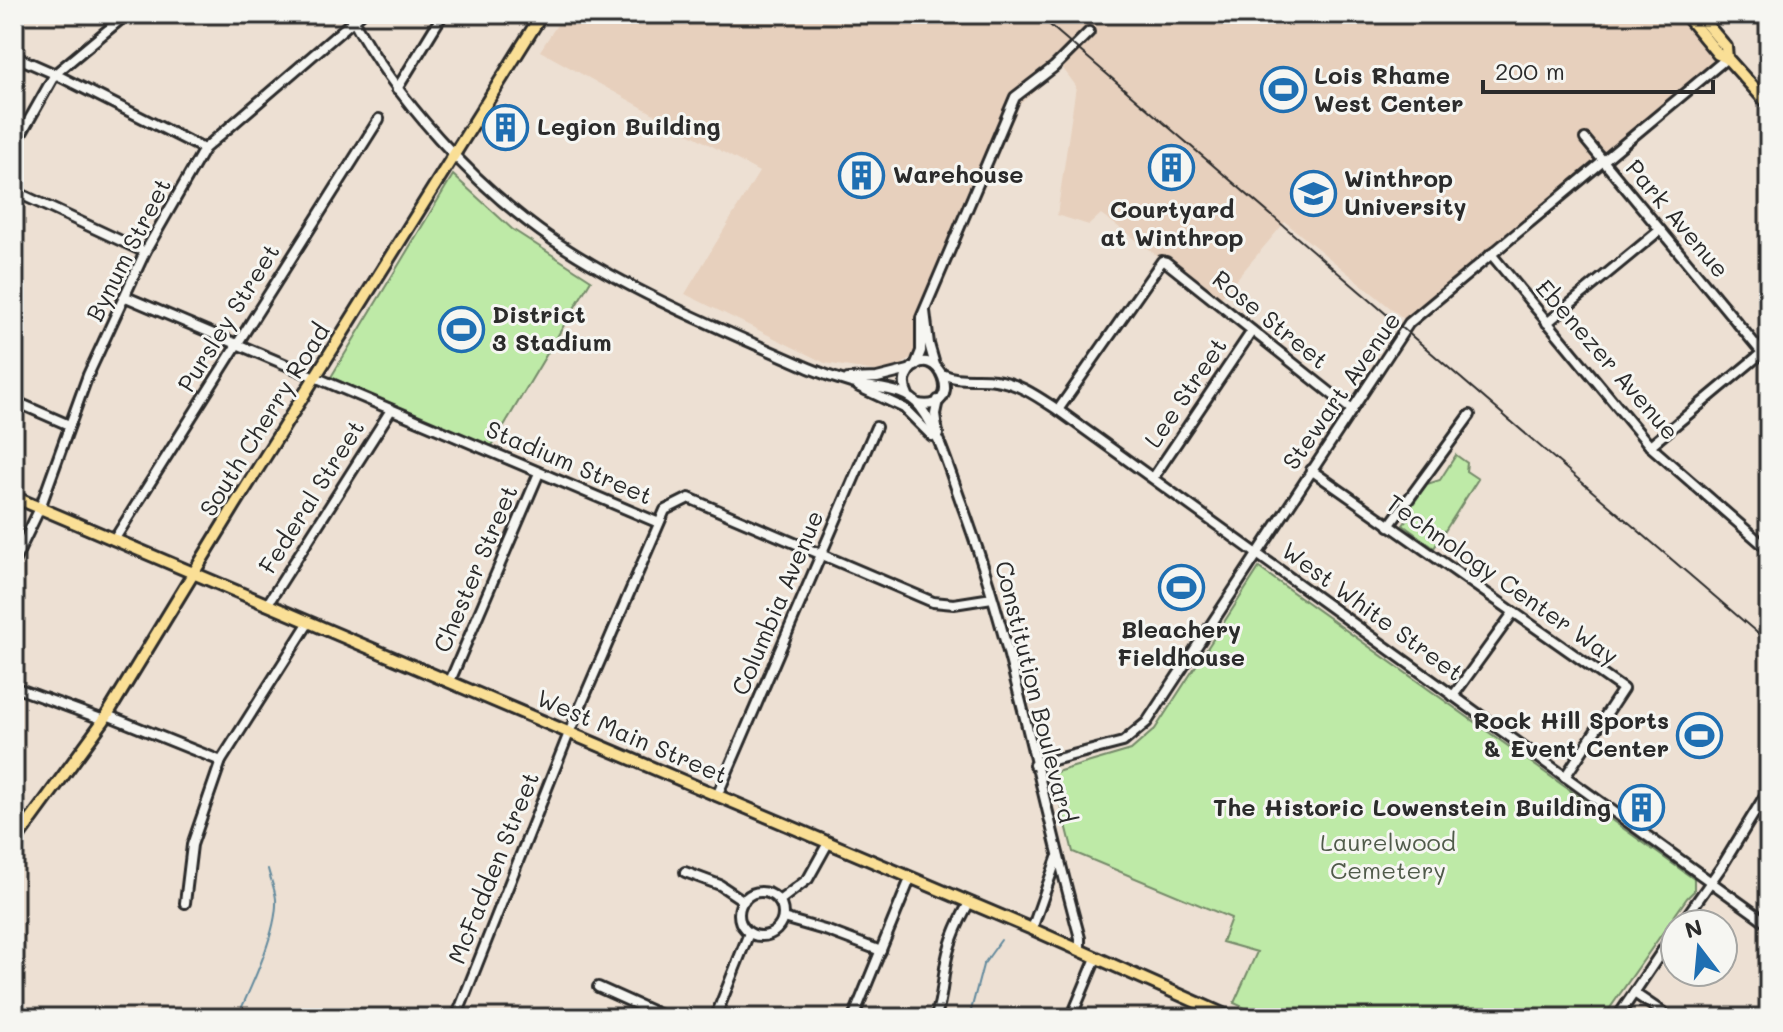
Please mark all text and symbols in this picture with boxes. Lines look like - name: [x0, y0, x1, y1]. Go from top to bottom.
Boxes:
- scale bar: [1483, 44, 1713, 94]
- text: 200 m: [1495, 55, 1565, 86]
- place label: Lois Rhame West Center: [1314, 59, 1464, 118]
- sports icon: Lois Rhame West Center: [1259, 66, 1307, 114]
- building icon: Legion Building: [482, 103, 530, 151]
- place label: Legion Building: [537, 110, 721, 141]
- building icon: Courtyard at Winthrop: [1148, 144, 1196, 192]
- building icon: Warehouse: [838, 151, 886, 199]
- street label: Park Avenue: [1620, 152, 1737, 284]
- place label: Warehouse: [893, 158, 1024, 189]
- place label: Winthrop University: [1344, 162, 1466, 221]
- school or university icon: Winthrop University: [1289, 169, 1337, 217]
- street label: Bynum Street: [78, 172, 177, 326]
- place label: Courtyard at Winthrop: [1100, 193, 1244, 252]
- street label: Pursley Street: [170, 237, 286, 397]
- street label: Rose Street: [1207, 263, 1335, 375]
- street label: Ebenezer Avenue: [1530, 272, 1686, 446]
- place label: District 3 Stadium: [492, 298, 612, 357]
- sports icon: District 3 Stadium: [437, 305, 485, 353]
- street label: Stewart Avenue: [1275, 305, 1407, 475]
- street label: South Cherry Road: [192, 317, 336, 522]
- street label: Lee Street: [1137, 331, 1233, 453]
- street label: Stadium Street: [482, 413, 658, 511]
- street label: Federal Street: [251, 414, 370, 579]
- street label: Chester Street: [425, 480, 524, 657]
- street label: Technology Center Way: [1381, 487, 1625, 671]
- street label: Columbia Avenue: [724, 505, 830, 700]
- street label: West White Street: [1276, 534, 1470, 687]
- street label: Constitution Boulevard: [989, 557, 1084, 826]
- sports icon: Bleachery Fieldhouse: [1157, 564, 1205, 612]
- place label: Bleachery Fieldhouse: [1117, 613, 1245, 672]
- street label: West Main Street: [532, 681, 733, 790]
- place label: Rock Hill Sports & Event Center: [1473, 704, 1669, 763]
- sports icon: Rock Hill Sports & Event Center: [1676, 711, 1724, 759]
- street label: McFadden Street: [440, 767, 545, 968]
- building icon: The Historic Lowenstein Building: [1618, 784, 1666, 832]
- place label: The Historic Lowenstein Building: [1213, 791, 1611, 822]
- park label: Laurelwood Cemetery: [1320, 826, 1456, 885]
- north arrow: [1659, 908, 1739, 988]
- text: N: [1681, 912, 1705, 945]

